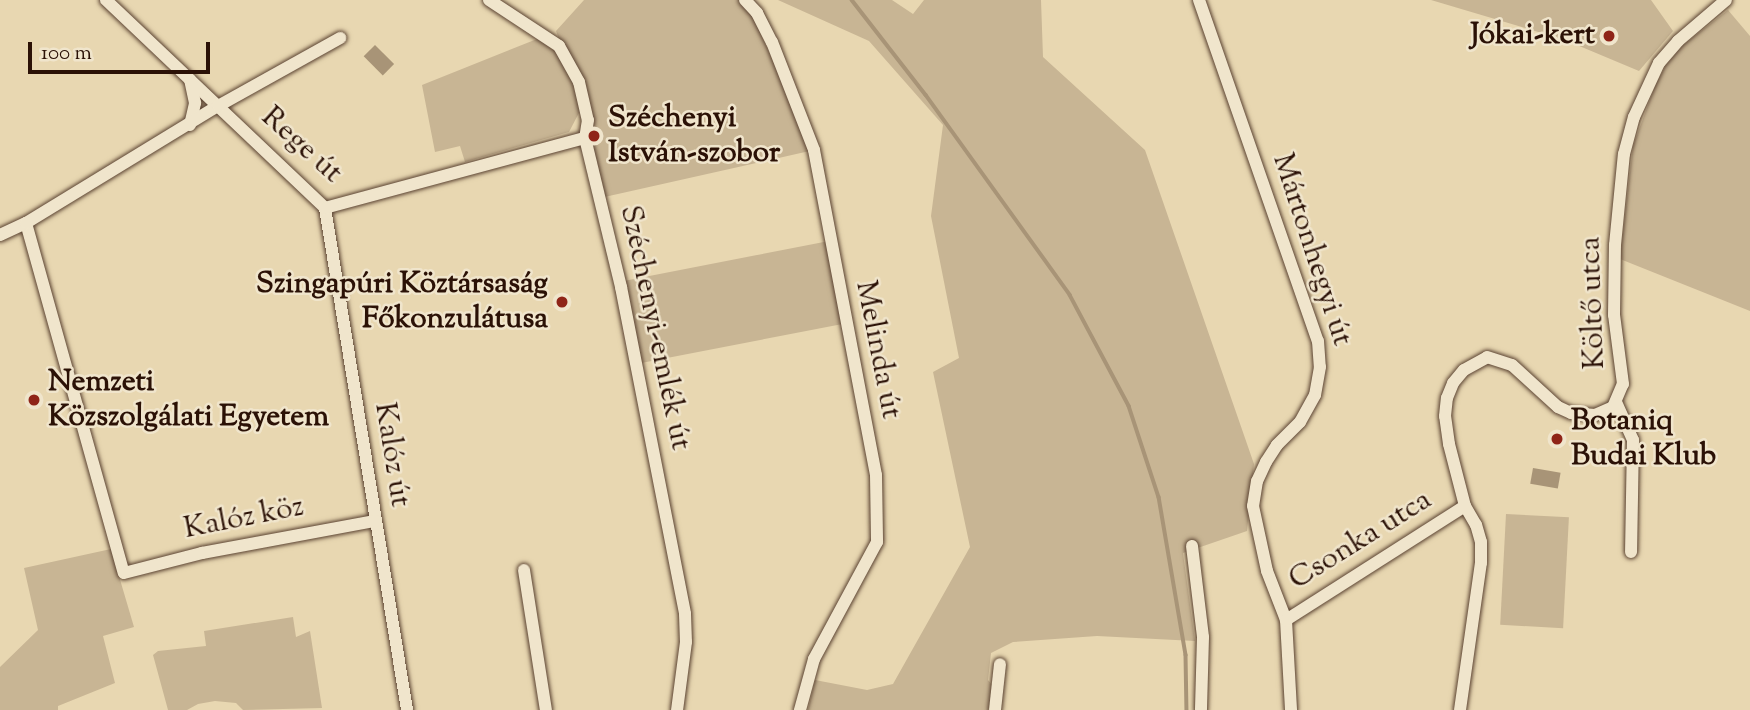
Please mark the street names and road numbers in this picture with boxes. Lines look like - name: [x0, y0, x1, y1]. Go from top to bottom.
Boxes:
- street label: Rege út: [253, 100, 349, 192]
- street label: Mártonhegyi út: [1263, 149, 1359, 351]
- street label: Széchenyi-emlék út: [610, 202, 698, 454]
- street label: Költő utca: [1574, 236, 1614, 370]
- street label: Melinda út: [846, 278, 908, 422]
- street label: Kalóz út: [365, 400, 417, 510]
- street label: Csonka utca: [1283, 483, 1439, 599]
- street label: Kalóz köz: [181, 490, 307, 548]

